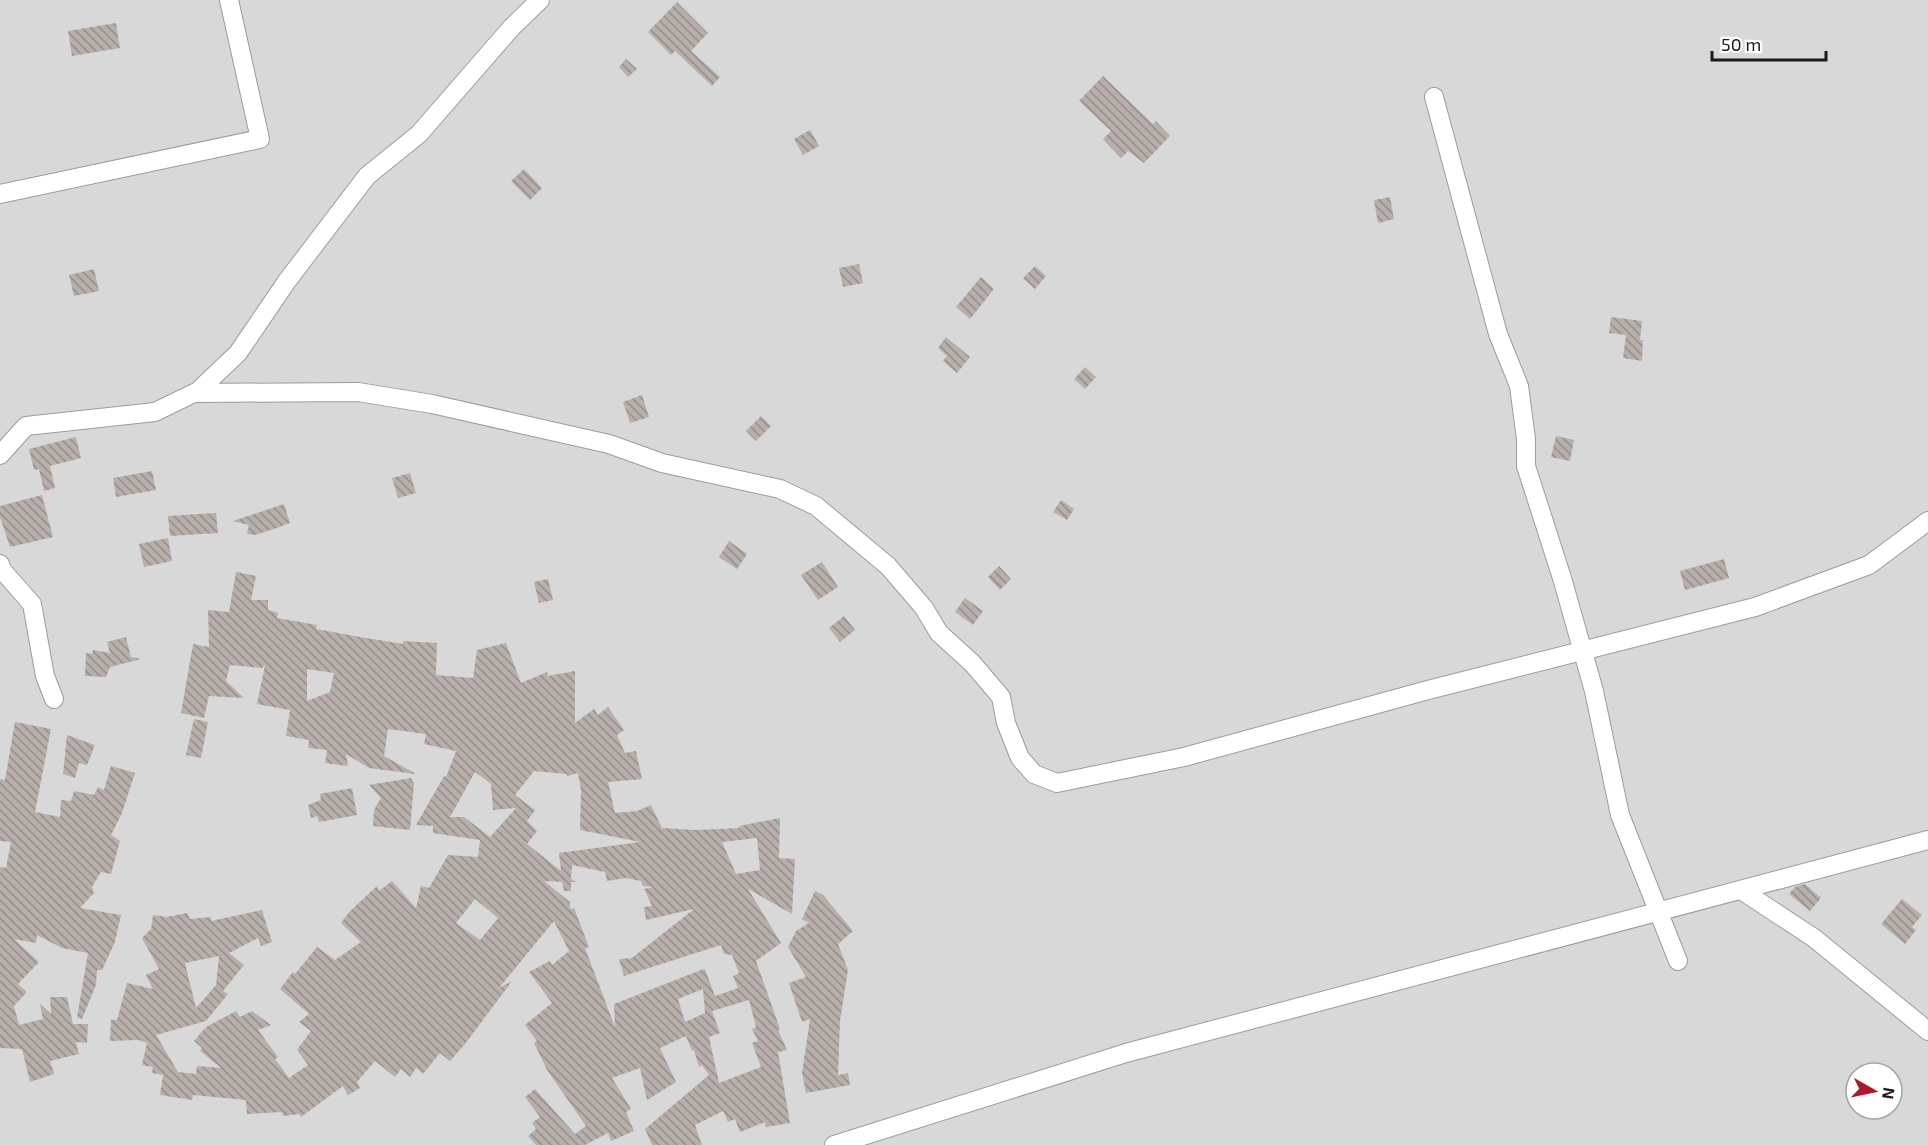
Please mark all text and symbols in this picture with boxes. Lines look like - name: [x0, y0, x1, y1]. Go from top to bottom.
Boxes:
- scale bar: [1712, 24, 1826, 62]
- text: 50 m: [1721, 33, 1761, 55]
- north arrow: [1844, 1061, 1904, 1121]
- text: N: [1879, 1086, 1900, 1101]

